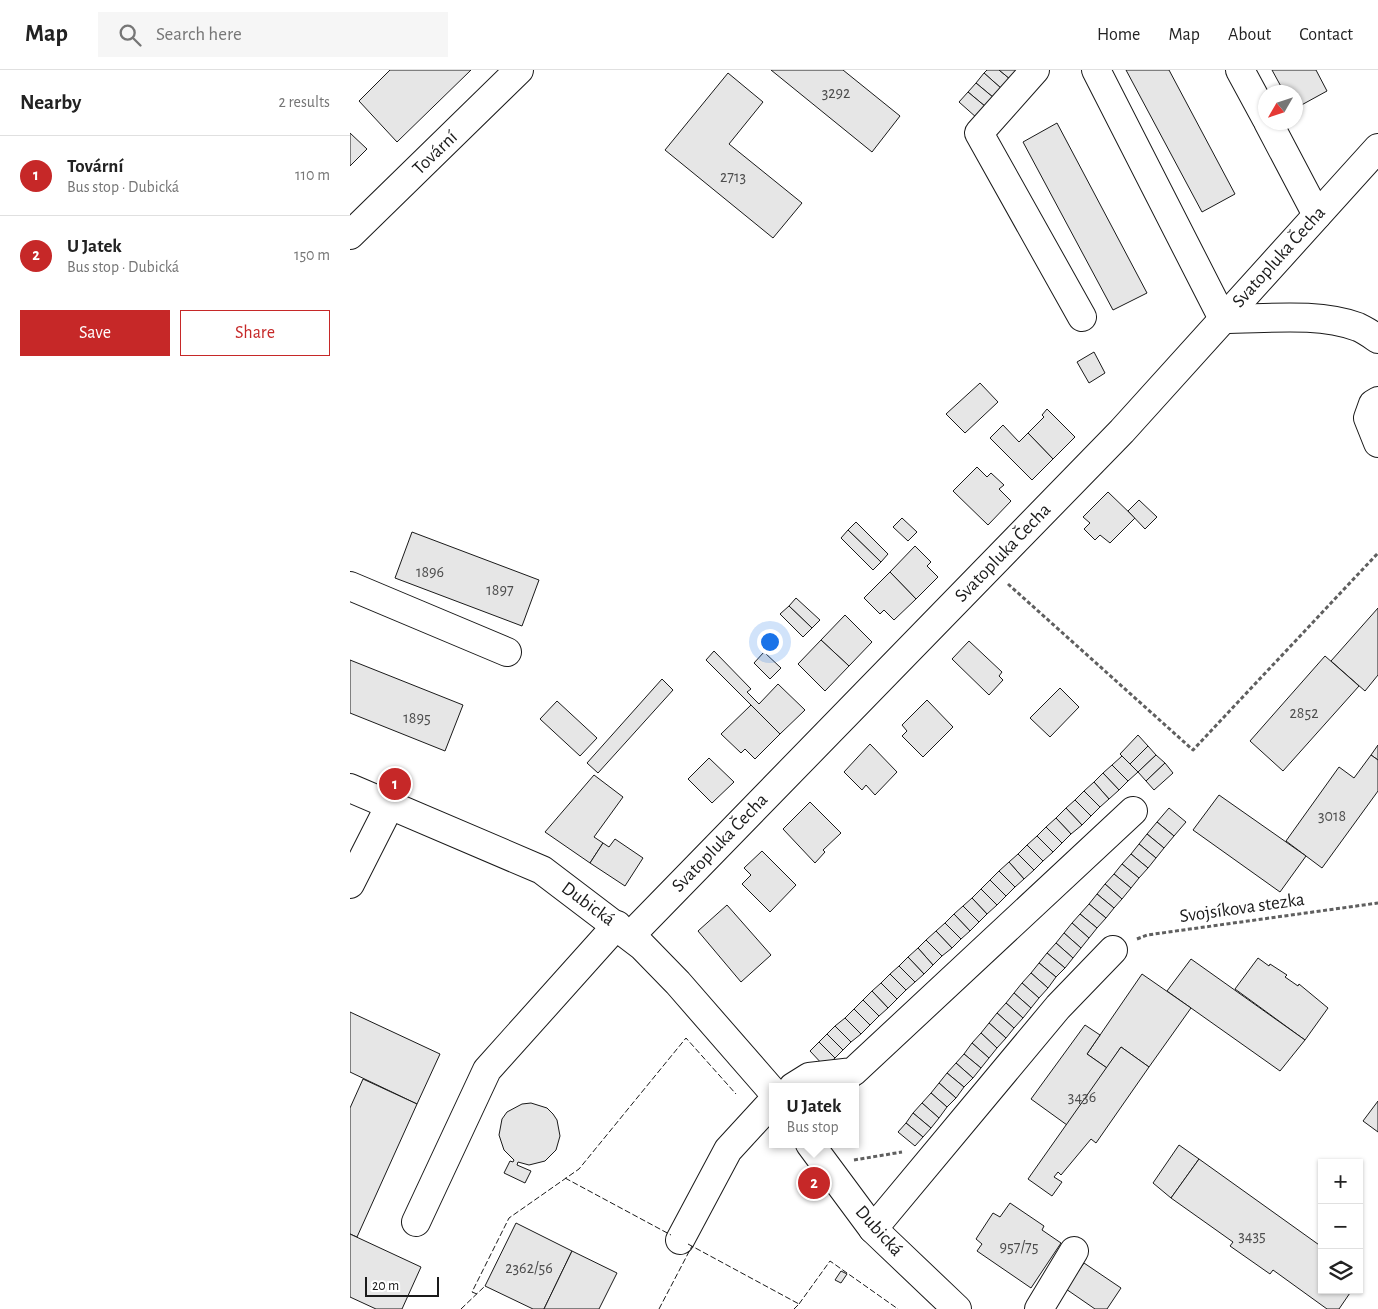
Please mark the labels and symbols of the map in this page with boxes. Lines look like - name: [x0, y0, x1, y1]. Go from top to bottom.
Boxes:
- house number: 3292: [822, 85, 850, 101]
- north arrow: [1258, 85, 1303, 130]
- street label: Tovární: [409, 127, 461, 179]
- house number: 2713: [720, 169, 746, 185]
- street label: Svatopluka Čecha: [1227, 201, 1329, 311]
- street label: Svatopluka Čecha: [950, 499, 1055, 606]
- house number: 1896: [416, 564, 444, 580]
- house number: 1897: [486, 582, 514, 598]
- your location: [757, 629, 783, 655]
- house number: 2852: [1290, 705, 1318, 721]
- house number: 1895: [403, 710, 431, 726]
- pin: 1: [379, 765, 411, 803]
- street label: Svatopluka Čecha: [667, 789, 772, 896]
- house number: 3018: [1318, 808, 1346, 824]
- street label: Dubická: [558, 878, 618, 930]
- street label: Svojsíkova stezka: [1178, 890, 1306, 926]
- house number: 3436: [1068, 1089, 1096, 1105]
- pin: 2: [798, 1164, 830, 1202]
- street label: Dubická: [852, 1202, 907, 1260]
- house number: 3435: [1238, 1228, 1266, 1244]
- house number: 957/75: [1000, 1239, 1038, 1255]
- house number: 2362/56: [505, 1260, 553, 1276]
- scale bar: [365, 1274, 439, 1297]

